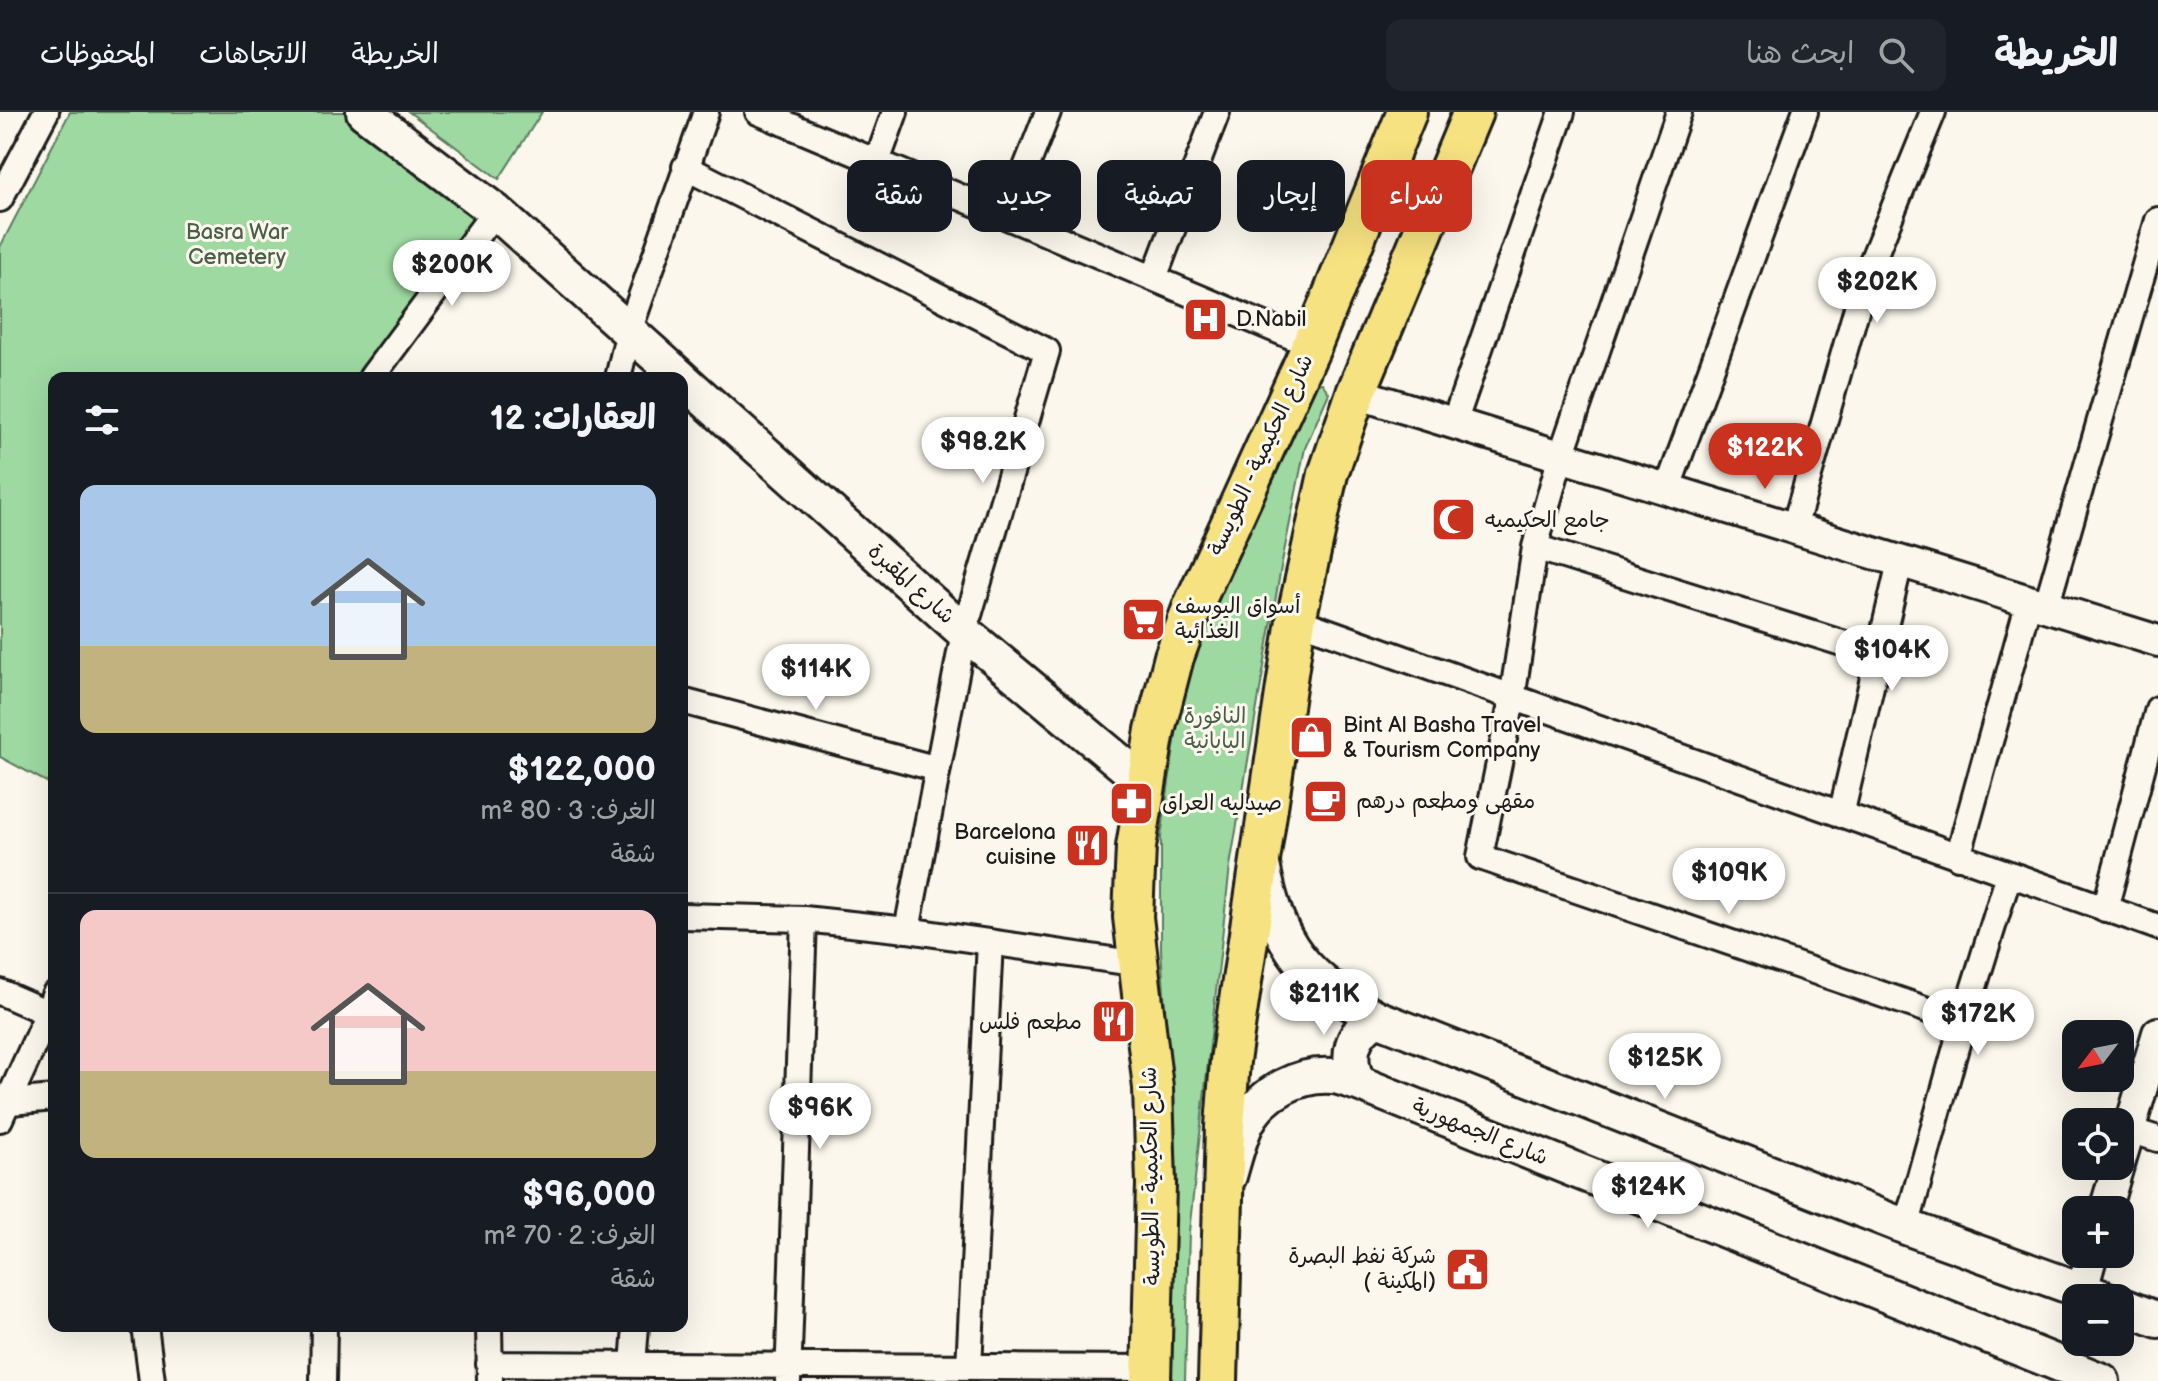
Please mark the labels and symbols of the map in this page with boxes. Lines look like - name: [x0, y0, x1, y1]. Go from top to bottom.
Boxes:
- park label: Basra War Cemetery: [186, 219, 289, 271]
- pin: $200K: [396, 240, 508, 308]
- pin: $202K: [1821, 257, 1933, 325]
- hospital icon: D.Nabil: [1181, 295, 1229, 343]
- place label: D.Nabil: [1236, 306, 1306, 333]
- street label: شارع الحكيمية - الطويسة: [1203, 350, 1320, 560]
- pin: $98.2K: [918, 417, 1048, 485]
- pin: $122K: [1709, 423, 1821, 491]
- mosque icon: جامع الحكيميه: [1430, 496, 1478, 544]
- place label: جامع الحكيميه: [1485, 507, 1610, 536]
- street label: شارع المقبرة: [861, 538, 960, 631]
- place label: أسواق اليوسف الغذائية: [1175, 592, 1301, 645]
- supermarket icon: أسواق اليوسف الغذائية: [1120, 595, 1168, 643]
- pin: $104K: [1836, 625, 1948, 693]
- pin: $114K: [760, 644, 872, 712]
- park label: النافورة اليابانية: [1184, 703, 1246, 755]
- place label: Bint Al Basha Travel & Tourism Company: [1343, 712, 1541, 764]
- shop icon: Bint Al Basha Travel & Tourism Company: [1288, 714, 1336, 762]
- cafe icon: مقهى ومطعم درهم: [1301, 777, 1349, 825]
- pharmacy icon: صيدليه العراق: [1107, 779, 1155, 827]
- place label: مقهى ومطعم درهم: [1356, 788, 1535, 817]
- place label: صيدليه العراق: [1162, 790, 1282, 817]
- place label: Barcelona cuisine: [954, 819, 1056, 871]
- restaurant icon: Barcelona cuisine: [1063, 821, 1111, 869]
- pin: $109K: [1673, 848, 1785, 916]
- pin: $211K: [1268, 969, 1380, 1037]
- pin: $172K: [1922, 989, 2034, 1057]
- restaurant icon: مطعم فلس: [1089, 998, 1137, 1046]
- place label: مطعم فلس: [979, 1009, 1082, 1038]
- north arrow: [2062, 1020, 2134, 1092]
- pin: $125K: [1609, 1033, 1721, 1101]
- street label: شارع الحكيمية - الطويسة: [1136, 1066, 1167, 1286]
- pin: $96K: [773, 1083, 867, 1151]
- street label: شارع الجمهورية: [1408, 1092, 1552, 1172]
- pin: $124K: [1592, 1162, 1704, 1230]
- place label: شركة نفط البصرة ( المكينة): [1288, 1243, 1436, 1295]
- public building icon: شركة نفط البصرة ( المكينة): [1443, 1245, 1491, 1293]

